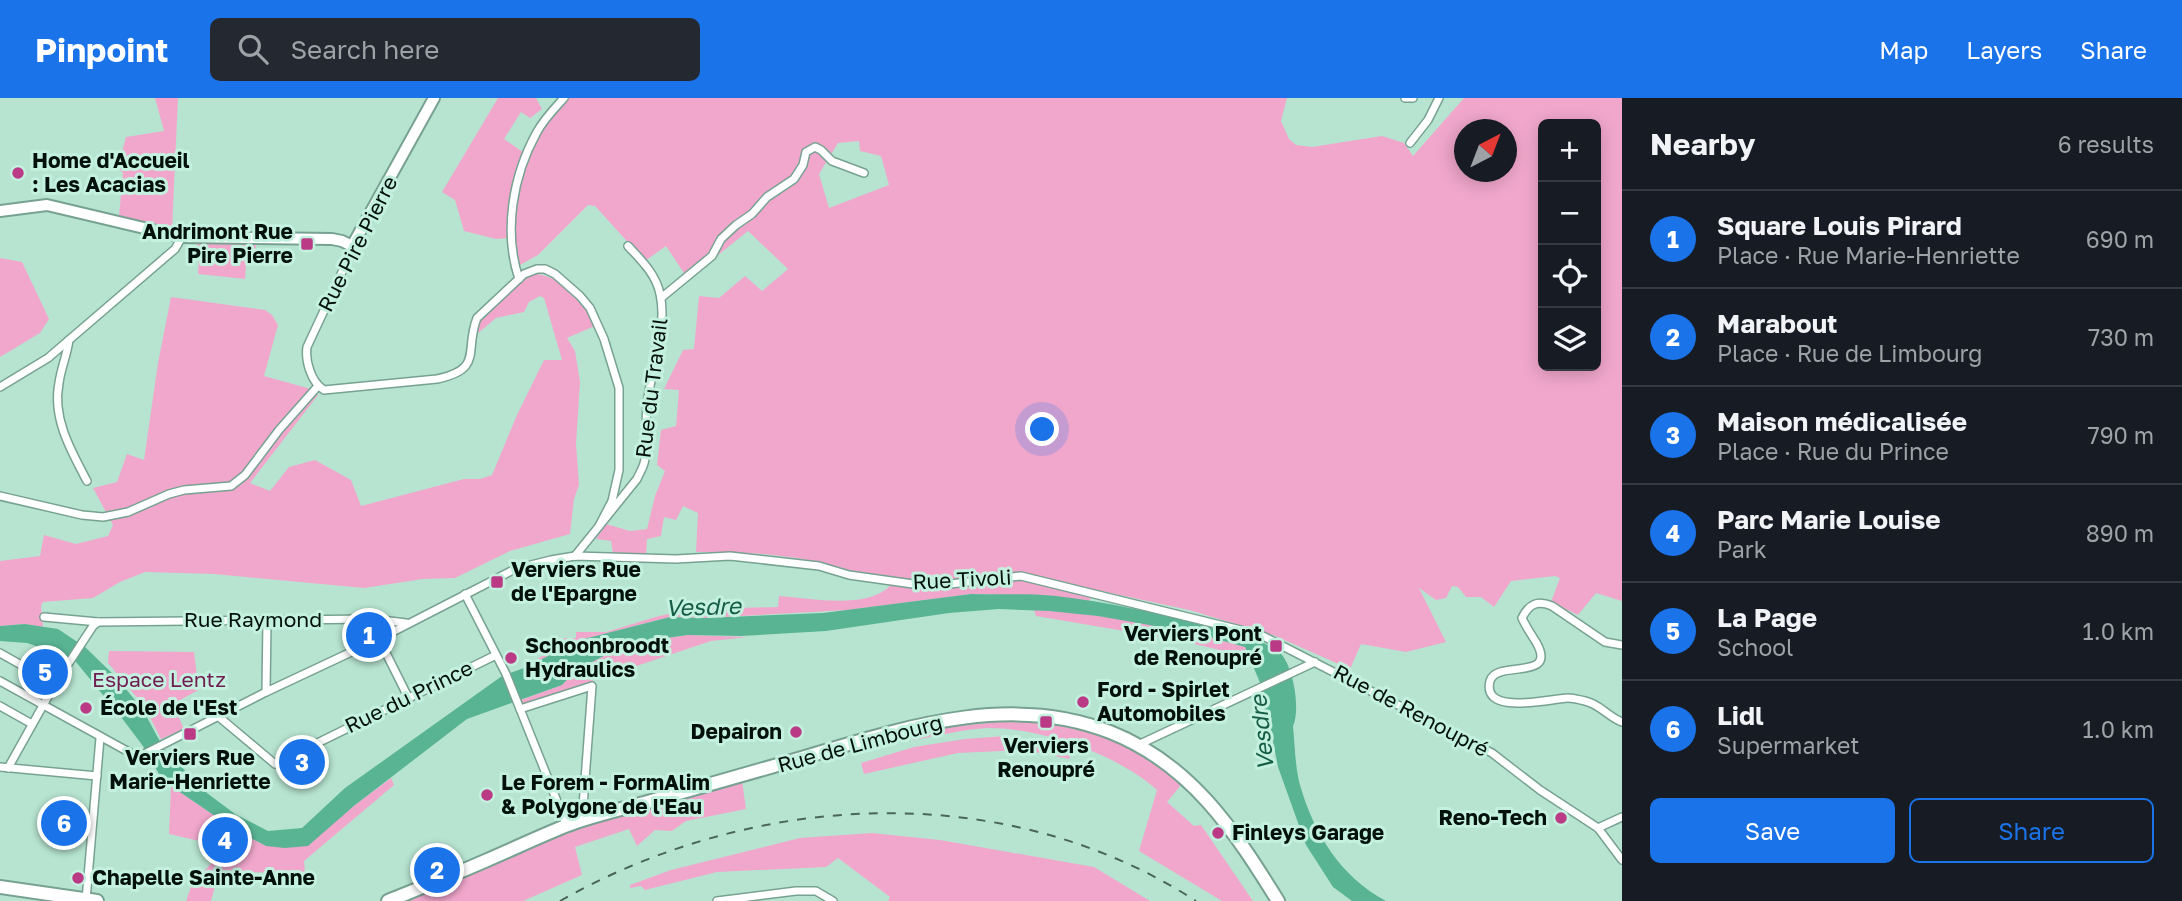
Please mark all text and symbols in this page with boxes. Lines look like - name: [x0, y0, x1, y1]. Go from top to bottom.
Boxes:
- search box: [210, 18, 700, 81]
- text: Pinpoint: [35, 30, 168, 69]
- icon: search: [234, 30, 272, 68]
- text: Search here: [290, 34, 439, 65]
- text: Map: [1879, 35, 1928, 64]
- text: Layers: [1966, 35, 2042, 64]
- text: Share: [2080, 35, 2147, 64]
- north arrow: [1454, 119, 1517, 182]
- map controls: [1538, 119, 1601, 371]
- button: +: [1538, 119, 1601, 182]
- text: Nearby: [1650, 126, 1755, 162]
- text: 6 results: [2058, 130, 2154, 158]
- place label: Home d'Accueil : Les Acacias: [32, 147, 190, 197]
- marker: Home d'Accueil : Les Acacias: [10, 165, 26, 181]
- street label: Rue Pire Pierre: [312, 171, 402, 316]
- button: −: [1538, 182, 1601, 245]
- text: Square Louis Pirard: [1717, 210, 1962, 241]
- place label: Andrimont Rue Pire Pierre: [142, 218, 293, 268]
- text: 1: [1667, 225, 1679, 253]
- text: 690 m: [2086, 225, 2154, 253]
- marker: Andrimont Rue Pire Pierre: [299, 236, 315, 252]
- text: Place · Rue Marie-Henriette: [1717, 241, 2020, 269]
- button: locate: [1538, 245, 1601, 308]
- button: layers: [1538, 308, 1601, 371]
- text: Marabout: [1717, 308, 1838, 339]
- street label: Rue du Travail: [630, 316, 672, 459]
- text: 2: [1666, 323, 1680, 351]
- text: 730 m: [2088, 323, 2154, 351]
- text: Place · Rue de Limbourg: [1717, 339, 1983, 367]
- text: Maison médicalisée: [1717, 406, 1967, 437]
- your location: [1025, 412, 1059, 446]
- text: 3: [1666, 421, 1680, 449]
- text: 790 m: [2088, 421, 2154, 449]
- text: Place · Rue du Prince: [1717, 437, 1949, 465]
- text: Parc Marie Louise: [1717, 504, 1941, 535]
- text: 4: [1666, 519, 1680, 547]
- text: 890 m: [2086, 519, 2154, 547]
- text: Park: [1717, 535, 1767, 563]
- place label: Verviers Rue de l'Epargne: [511, 556, 641, 606]
- street label: Rue Tivoli: [912, 563, 1012, 595]
- marker: Verviers Rue de l'Epargne: [489, 574, 505, 590]
- water label: Vesdre: [665, 591, 743, 621]
- text: La Page: [1717, 602, 1817, 633]
- street label: Rue Raymond: [184, 606, 322, 632]
- pin: 1: [346, 609, 392, 661]
- text: 5: [1666, 617, 1680, 645]
- text: 1.0 km: [2083, 617, 2154, 645]
- place label: Verviers Pont de Renoupré: [1124, 620, 1262, 670]
- place label: Schoonbroodt Hydraulics: [525, 632, 669, 682]
- text: School: [1717, 633, 1793, 661]
- marker: Verviers Pont de Renoupré: [1268, 638, 1284, 654]
- pin: 5: [22, 646, 68, 698]
- marker: Schoonbroodt Hydraulics: [503, 650, 519, 666]
- street label: Rue du Prince: [340, 654, 477, 738]
- street label: Rue de Renoupré: [1329, 658, 1493, 762]
- park label: Espace Lentz: [92, 666, 226, 692]
- place label: Ford - Spirlet Automobiles: [1097, 676, 1230, 726]
- water label: Vesdre: [1243, 692, 1279, 772]
- place label: École de l'Est: [100, 694, 237, 720]
- marker: Ford - Spirlet Automobiles: [1075, 694, 1091, 710]
- marker: École de l'Est: [78, 700, 94, 716]
- text: Lidl: [1717, 700, 1764, 731]
- street label: Rue de Limbourg: [774, 709, 945, 778]
- marker: Verviers Renoupré: [1038, 714, 1054, 730]
- text: 6: [1666, 715, 1680, 743]
- text: 1.0 km: [2083, 715, 2154, 743]
- place label: Depairon: [691, 718, 782, 744]
- marker: Depairon: [788, 724, 804, 740]
- marker: Verviers Rue Marie-Henriette: [182, 726, 198, 742]
- text: Supermarket: [1717, 731, 1860, 759]
- place label: Verviers Renoupré: [997, 732, 1095, 782]
- pin: 3: [279, 736, 325, 788]
- place label: Verviers Rue Marie-Henriette: [109, 744, 271, 794]
- place label: Le Forem - FormAlim & Polygone de l'Eau: [501, 769, 710, 819]
- marker: Le Forem - FormAlim & Polygone de l'Eau: [479, 787, 495, 803]
- pin: 6: [41, 797, 87, 849]
- button: Save: [1650, 798, 1895, 863]
- button: Share: [1909, 798, 2154, 863]
- place label: Reno-Tech: [1438, 804, 1547, 830]
- marker: Reno-Tech: [1553, 810, 1569, 826]
- pin: 4: [202, 814, 248, 866]
- place label: Finleys Garage: [1232, 819, 1384, 845]
- marker: Finleys Garage: [1210, 825, 1226, 841]
- pin: 2: [414, 844, 460, 896]
- place label: Chapelle Sainte-Anne: [92, 864, 315, 890]
- marker: Chapelle Sainte-Anne: [70, 870, 86, 886]

